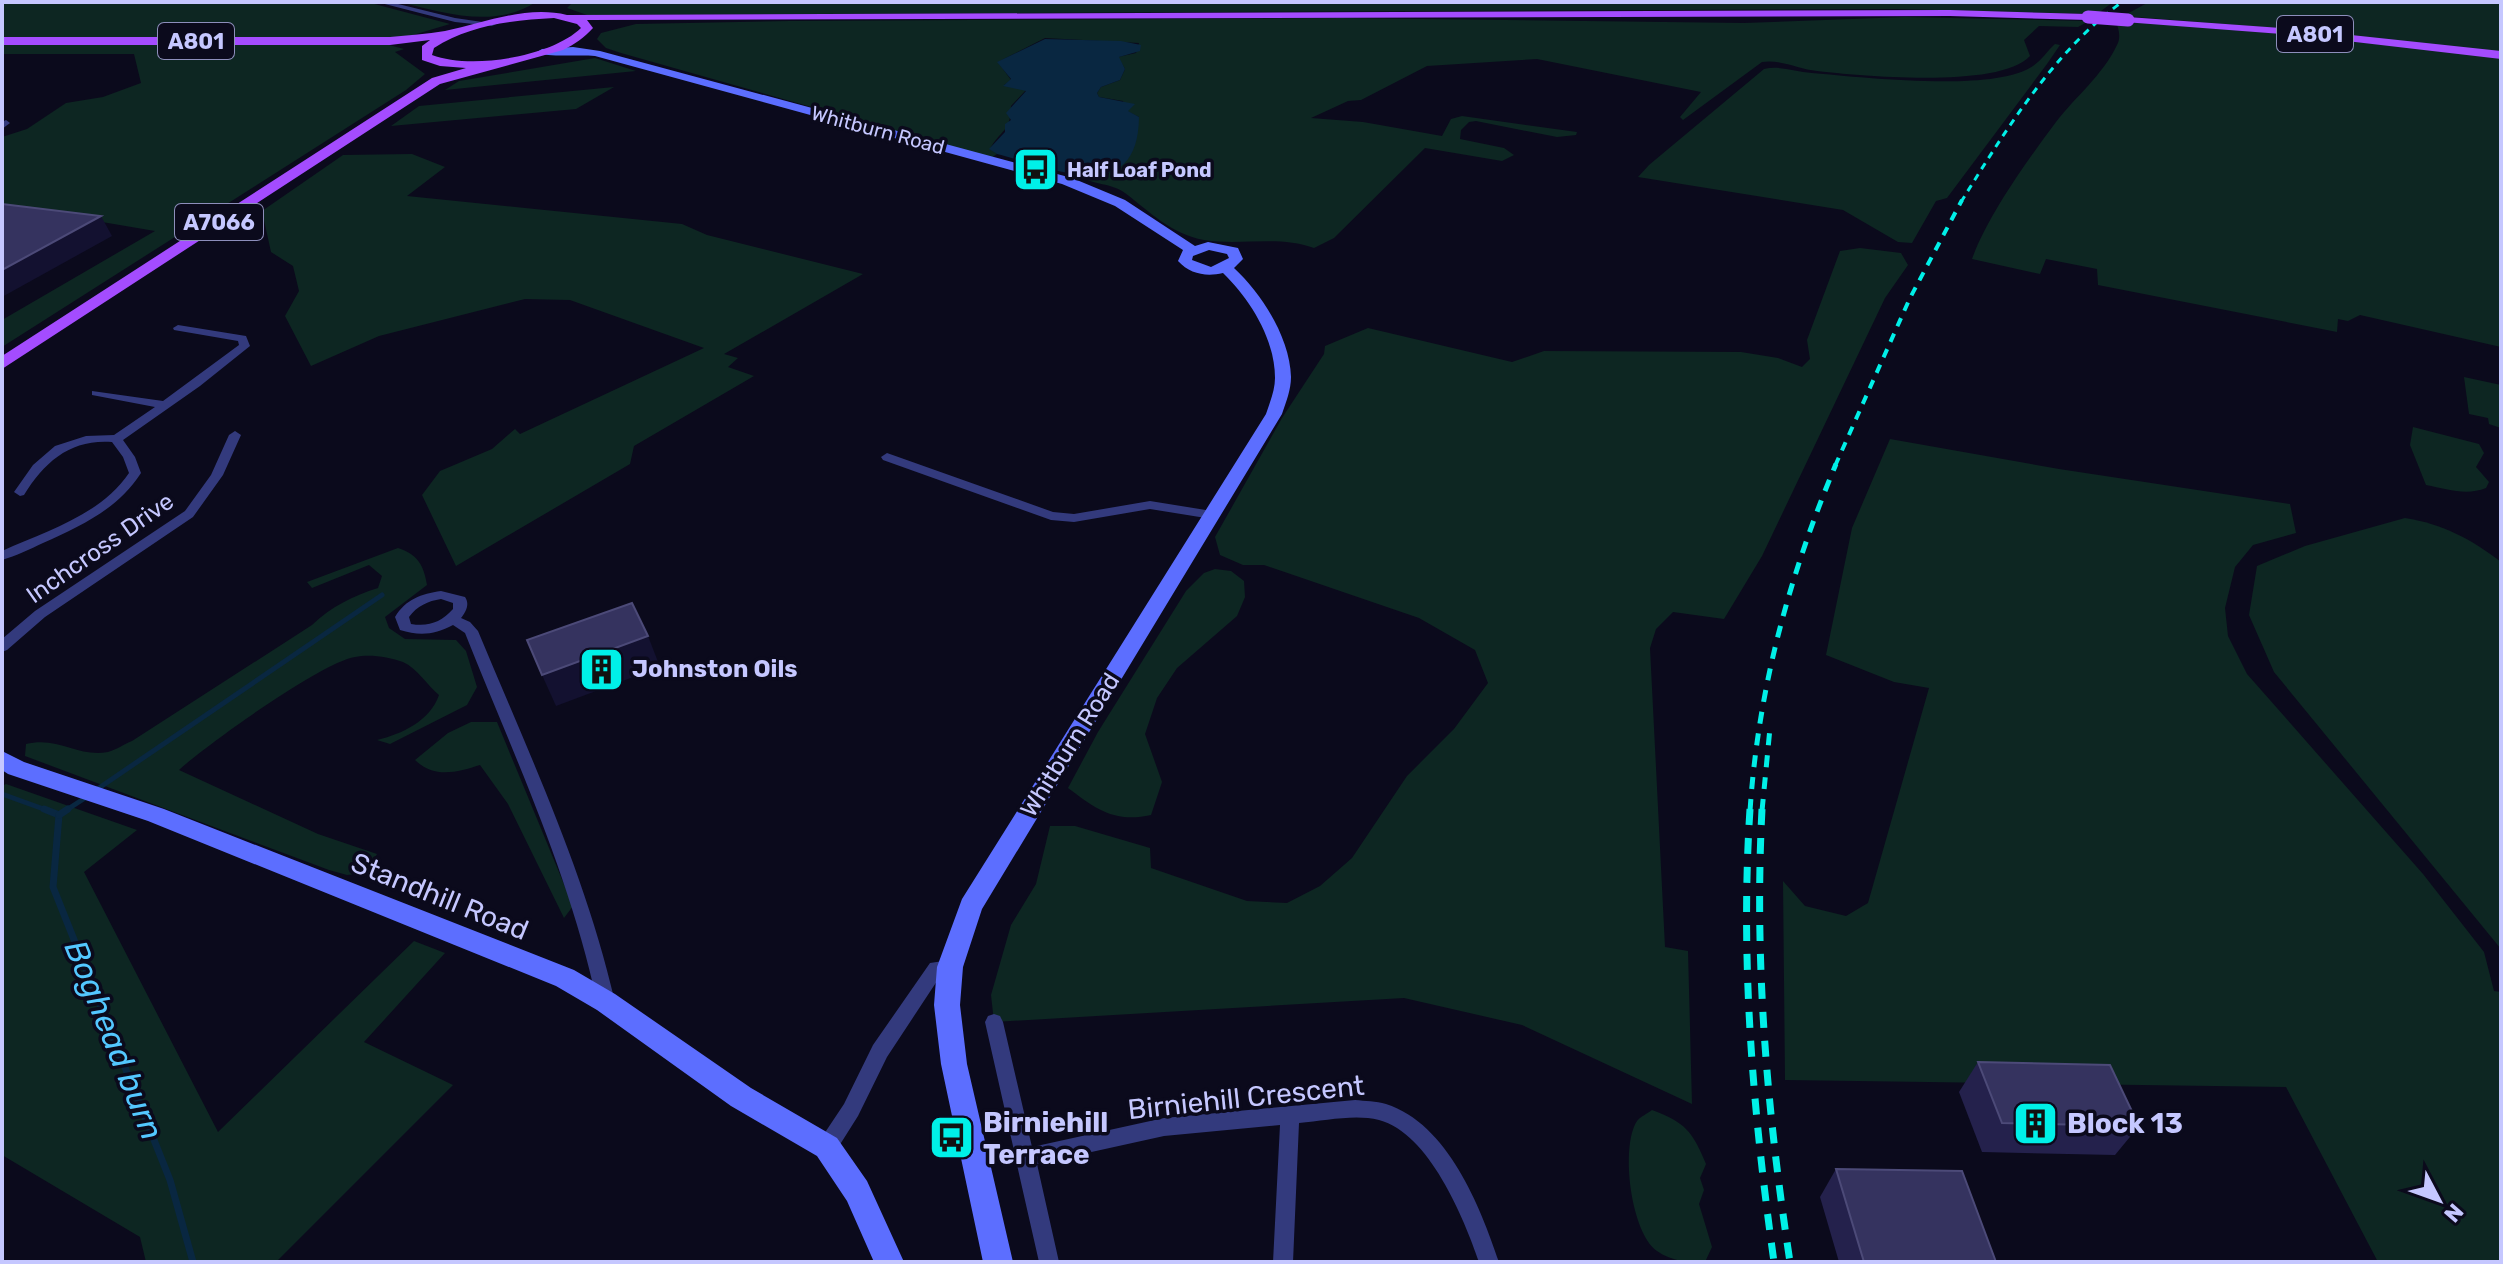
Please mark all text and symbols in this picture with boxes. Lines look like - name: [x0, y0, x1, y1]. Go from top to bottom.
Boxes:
- road number: A801: [2277, 16, 2353, 52]
- road number: A801: [158, 23, 234, 59]
- street label: Whitburn Road: [809, 101, 947, 159]
- bus stop icon: Half Loaf Pond: [1012, 146, 1060, 194]
- place label: Half Loaf Pond: [1067, 158, 1212, 182]
- road number: A7066: [175, 204, 263, 240]
- street label: Inchcross Drive: [21, 487, 179, 609]
- building icon: Johnston Oils: [577, 645, 625, 693]
- place label: Johnston Oils: [632, 655, 798, 683]
- street label: Whitburn Road: [1015, 668, 1125, 822]
- street label: Standhill Road: [346, 846, 533, 947]
- water label: Boghead burn: [57, 935, 171, 1145]
- street label: Birniehill Crescent: [1126, 1069, 1366, 1126]
- building icon: Block 13: [2012, 1099, 2060, 1147]
- place label: Birniehill Terrace: [983, 1106, 1108, 1171]
- place label: Block 13: [2067, 1107, 2183, 1140]
- bus stop icon: Birniehill Terrace: [928, 1114, 976, 1162]
- north arrow: [2399, 1160, 2479, 1240]
- text: N: [2438, 1198, 2469, 1228]

